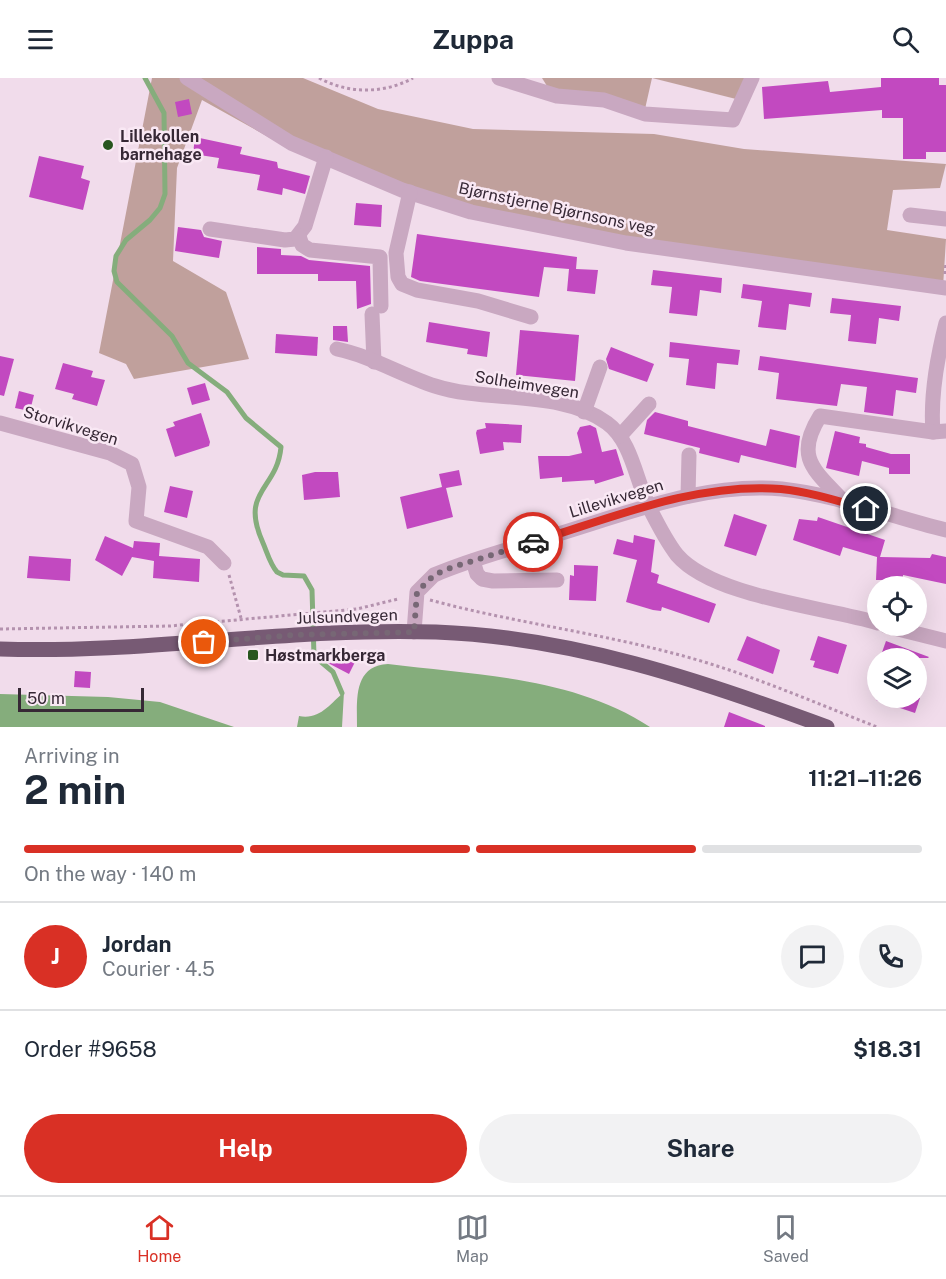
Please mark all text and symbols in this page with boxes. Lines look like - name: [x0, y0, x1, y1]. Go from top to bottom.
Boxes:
- icon: menu: [24, 23, 57, 56]
- text: Zuppa: [432, 23, 514, 55]
- icon: search: [889, 23, 922, 56]
- place label: Lillekollen barnehage: [120, 127, 202, 164]
- marker: Lillekollen barnehage: [101, 138, 115, 152]
- street label: Bjørnstjerne Bjørnsons veg: [457, 178, 657, 239]
- street label: Solheimvegen: [473, 367, 580, 402]
- street label: Storvikvegen: [21, 402, 121, 449]
- street label: Lillevikvegen: [567, 475, 666, 522]
- pin: [840, 483, 891, 534]
- icon: home: [849, 492, 882, 525]
- courier: [503, 512, 563, 572]
- icon: car: [517, 526, 550, 559]
- map controls: [867, 576, 927, 708]
- button: locate: [867, 576, 927, 636]
- street label: Julsundvegen: [296, 605, 398, 628]
- pin: [178, 616, 229, 667]
- icon: bag: [187, 625, 220, 658]
- place label: Høstmarkberga: [265, 646, 385, 665]
- marker: Høstmarkberga: [246, 648, 260, 662]
- button: layers: [867, 648, 927, 708]
- scale bar: [18, 685, 144, 712]
- text: 50 m: [27, 689, 65, 708]
- text: Arriving in: [24, 744, 119, 768]
- text: 11:21–11:26: [808, 765, 922, 791]
- text: 2 min: [24, 767, 126, 813]
- text: On the way · 140 m: [24, 862, 196, 886]
- button: chat: [781, 925, 844, 988]
- button: phone: [859, 925, 922, 988]
- text: Jordan: [102, 931, 171, 957]
- text: J: [51, 943, 60, 969]
- text: Courier · 4.5: [102, 957, 215, 981]
- text: Order #9658: [24, 1036, 157, 1062]
- text: $18.31: [853, 1036, 922, 1062]
- button: Help: [24, 1114, 467, 1183]
- button: Share: [479, 1114, 922, 1183]
- tab: Home: [137, 1211, 181, 1266]
- tab: Map: [456, 1211, 489, 1266]
- tab: Saved: [763, 1211, 809, 1266]

